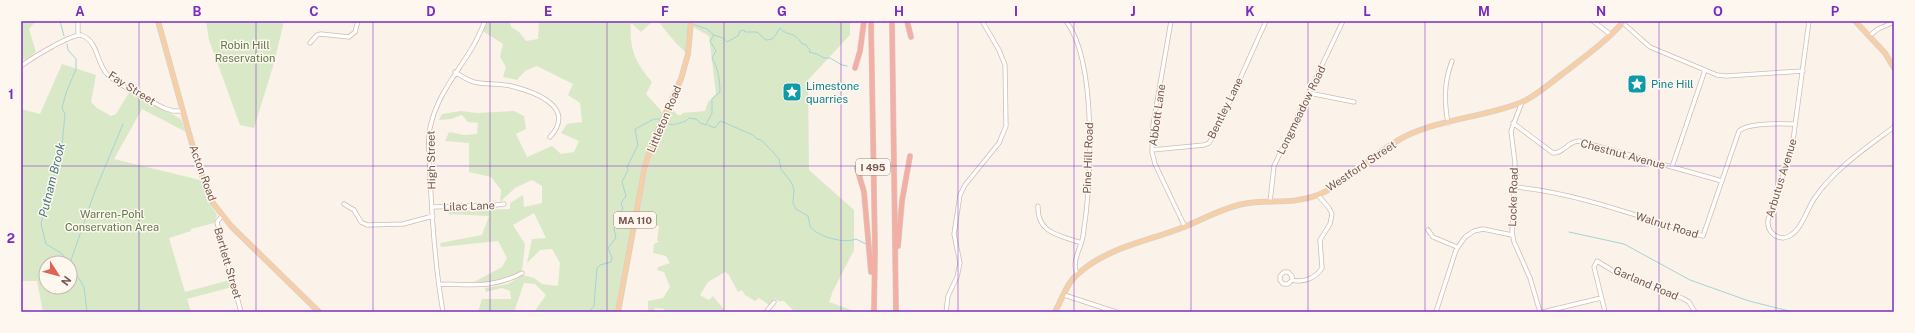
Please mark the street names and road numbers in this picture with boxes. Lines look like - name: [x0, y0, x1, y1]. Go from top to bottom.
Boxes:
- street label: Longmeadow Road: [1274, 64, 1328, 156]
- street label: Fay Street: [106, 69, 158, 107]
- street label: Bentley Lane: [1205, 75, 1245, 141]
- street label: Abbott Lane: [1147, 83, 1167, 147]
- street label: Littleton Road: [644, 84, 684, 154]
- street label: Pine Hill Road: [1081, 122, 1095, 194]
- street label: High Street: [424, 130, 438, 190]
- street label: Chestnut Avenue: [1579, 137, 1667, 171]
- street label: Arbutus Avenue: [1763, 137, 1799, 219]
- street label: Westford Street: [1324, 138, 1398, 194]
- street label: Acton Road: [187, 143, 219, 203]
- road number: I 495: [856, 159, 890, 175]
- street label: Locke Road: [1506, 167, 1520, 227]
- street label: Lilac Lane: [443, 199, 495, 213]
- street label: Walnut Road: [1634, 210, 1700, 240]
- road number: MA 110: [614, 212, 656, 228]
- street label: Bartlett Street: [212, 226, 244, 300]
- street label: Garland Road: [1612, 264, 1680, 302]

